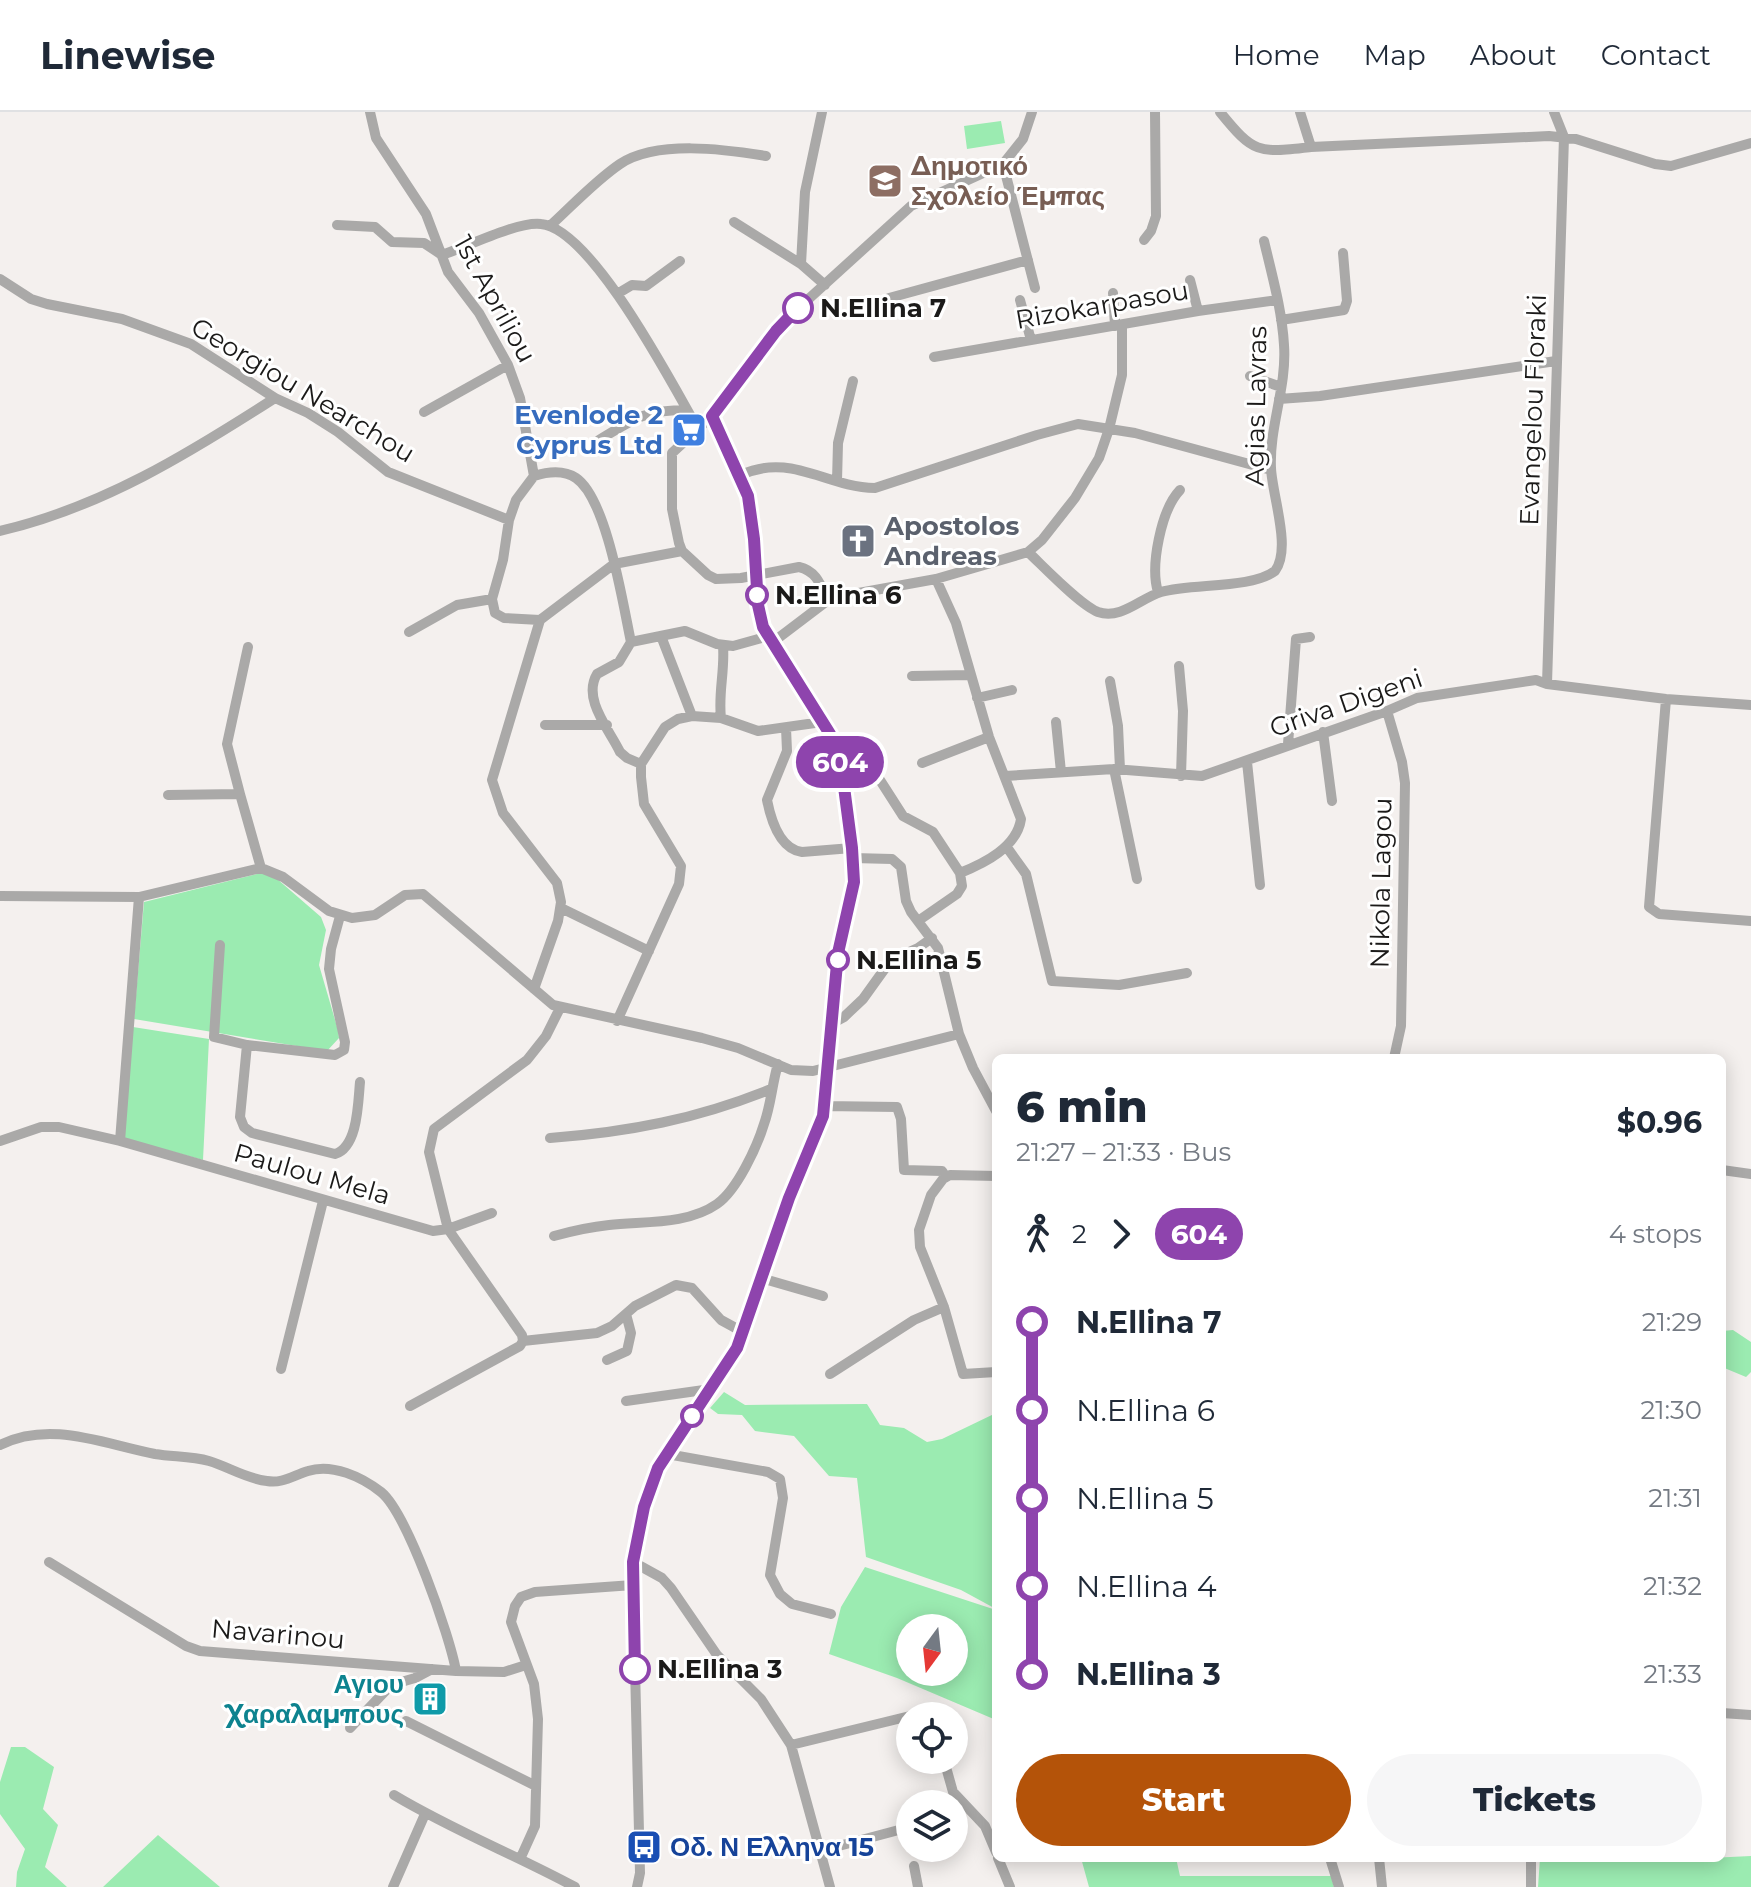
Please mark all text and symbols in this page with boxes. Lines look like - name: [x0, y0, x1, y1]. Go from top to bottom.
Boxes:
- text: Linewise: [40, 32, 216, 79]
- text: Home: [1233, 38, 1320, 72]
- text: Map: [1364, 38, 1426, 72]
- text: About: [1470, 38, 1557, 72]
- text: Contact: [1601, 38, 1711, 72]
- place label: Δημοτικό Σχολείο Έμπας: [910, 150, 1105, 212]
- school or university icon: Δημοτικό Σχολείο Έμπας: [866, 162, 904, 200]
- street label: 1st Apriliou: [447, 230, 543, 368]
- street label: Rizokarpasou: [1013, 274, 1191, 336]
- place label: N.Ellina 7: [820, 292, 946, 324]
- marker: N.Ellina 7: [783, 293, 813, 323]
- street label: Evangelou Floraki: [1513, 294, 1553, 526]
- street label: Georgiou Nearchou: [185, 311, 421, 469]
- street label: Agias Lavras: [1239, 326, 1273, 486]
- place label: Evenlode 2 Cyprus Ltd: [514, 399, 663, 461]
- supermarket icon: Evenlode 2 Cyprus Ltd: [670, 411, 708, 449]
- place label: Apostolos Andreas: [883, 510, 1019, 572]
- church icon: Apostolos Andreas: [839, 522, 877, 560]
- place label: N.Ellina 6: [775, 579, 902, 611]
- marker: N.Ellina 6: [746, 584, 768, 606]
- street label: Griva Digeni: [1265, 662, 1427, 744]
- line badge: 604: [794, 736, 886, 788]
- text: 604: [812, 745, 868, 779]
- street label: Nikola Lagou: [1364, 797, 1398, 969]
- place label: N.Ellina 5: [856, 944, 982, 976]
- marker: N.Ellina 5: [827, 949, 849, 971]
- text: 6 min: [1016, 1079, 1148, 1133]
- text: $0.96: [1617, 1104, 1702, 1141]
- street label: Paulou Mela: [230, 1136, 394, 1212]
- text: 21:27 – 21:33 · Bus: [1016, 1136, 1231, 1168]
- icon: walk: [1016, 1212, 1060, 1256]
- icon: forward: [1099, 1212, 1143, 1256]
- text: 604: [1171, 1217, 1227, 1251]
- text: 2: [1072, 1218, 1087, 1250]
- text: 4 stops: [1609, 1218, 1702, 1250]
- text: N.Ellina 7: [1076, 1304, 1222, 1341]
- text: 21:29: [1642, 1306, 1702, 1338]
- text: N.Ellina 6: [1076, 1392, 1215, 1429]
- text: 21:30: [1640, 1394, 1702, 1426]
- unlabelled marker: [681, 1405, 703, 1427]
- text: N.Ellina 5: [1076, 1480, 1214, 1517]
- text: 21:31: [1648, 1482, 1702, 1514]
- text: N.Ellina 4: [1076, 1568, 1217, 1605]
- text: 21:32: [1643, 1570, 1702, 1602]
- street label: Navarinou: [210, 1612, 346, 1656]
- north arrow: [896, 1614, 968, 1686]
- map controls: [896, 1614, 968, 1862]
- place label: N.Ellina 3: [657, 1653, 783, 1685]
- marker: N.Ellina 3: [620, 1654, 650, 1684]
- text: N.Ellina 3: [1076, 1656, 1221, 1693]
- text: 21:33: [1643, 1658, 1702, 1690]
- place label: Αγιου Χαραλαμπους: [223, 1668, 404, 1730]
- building icon: Αγιου Χαραλαμπους: [411, 1680, 449, 1718]
- button: locate: [896, 1702, 968, 1774]
- button: Start: [1016, 1754, 1351, 1846]
- button: Tickets: [1367, 1754, 1702, 1846]
- button: layers: [896, 1790, 968, 1862]
- bus stop icon: Οδ. Ν Ελληνα 15: [625, 1828, 663, 1866]
- place label: Οδ. Ν Ελληνα 15: [670, 1831, 874, 1863]

